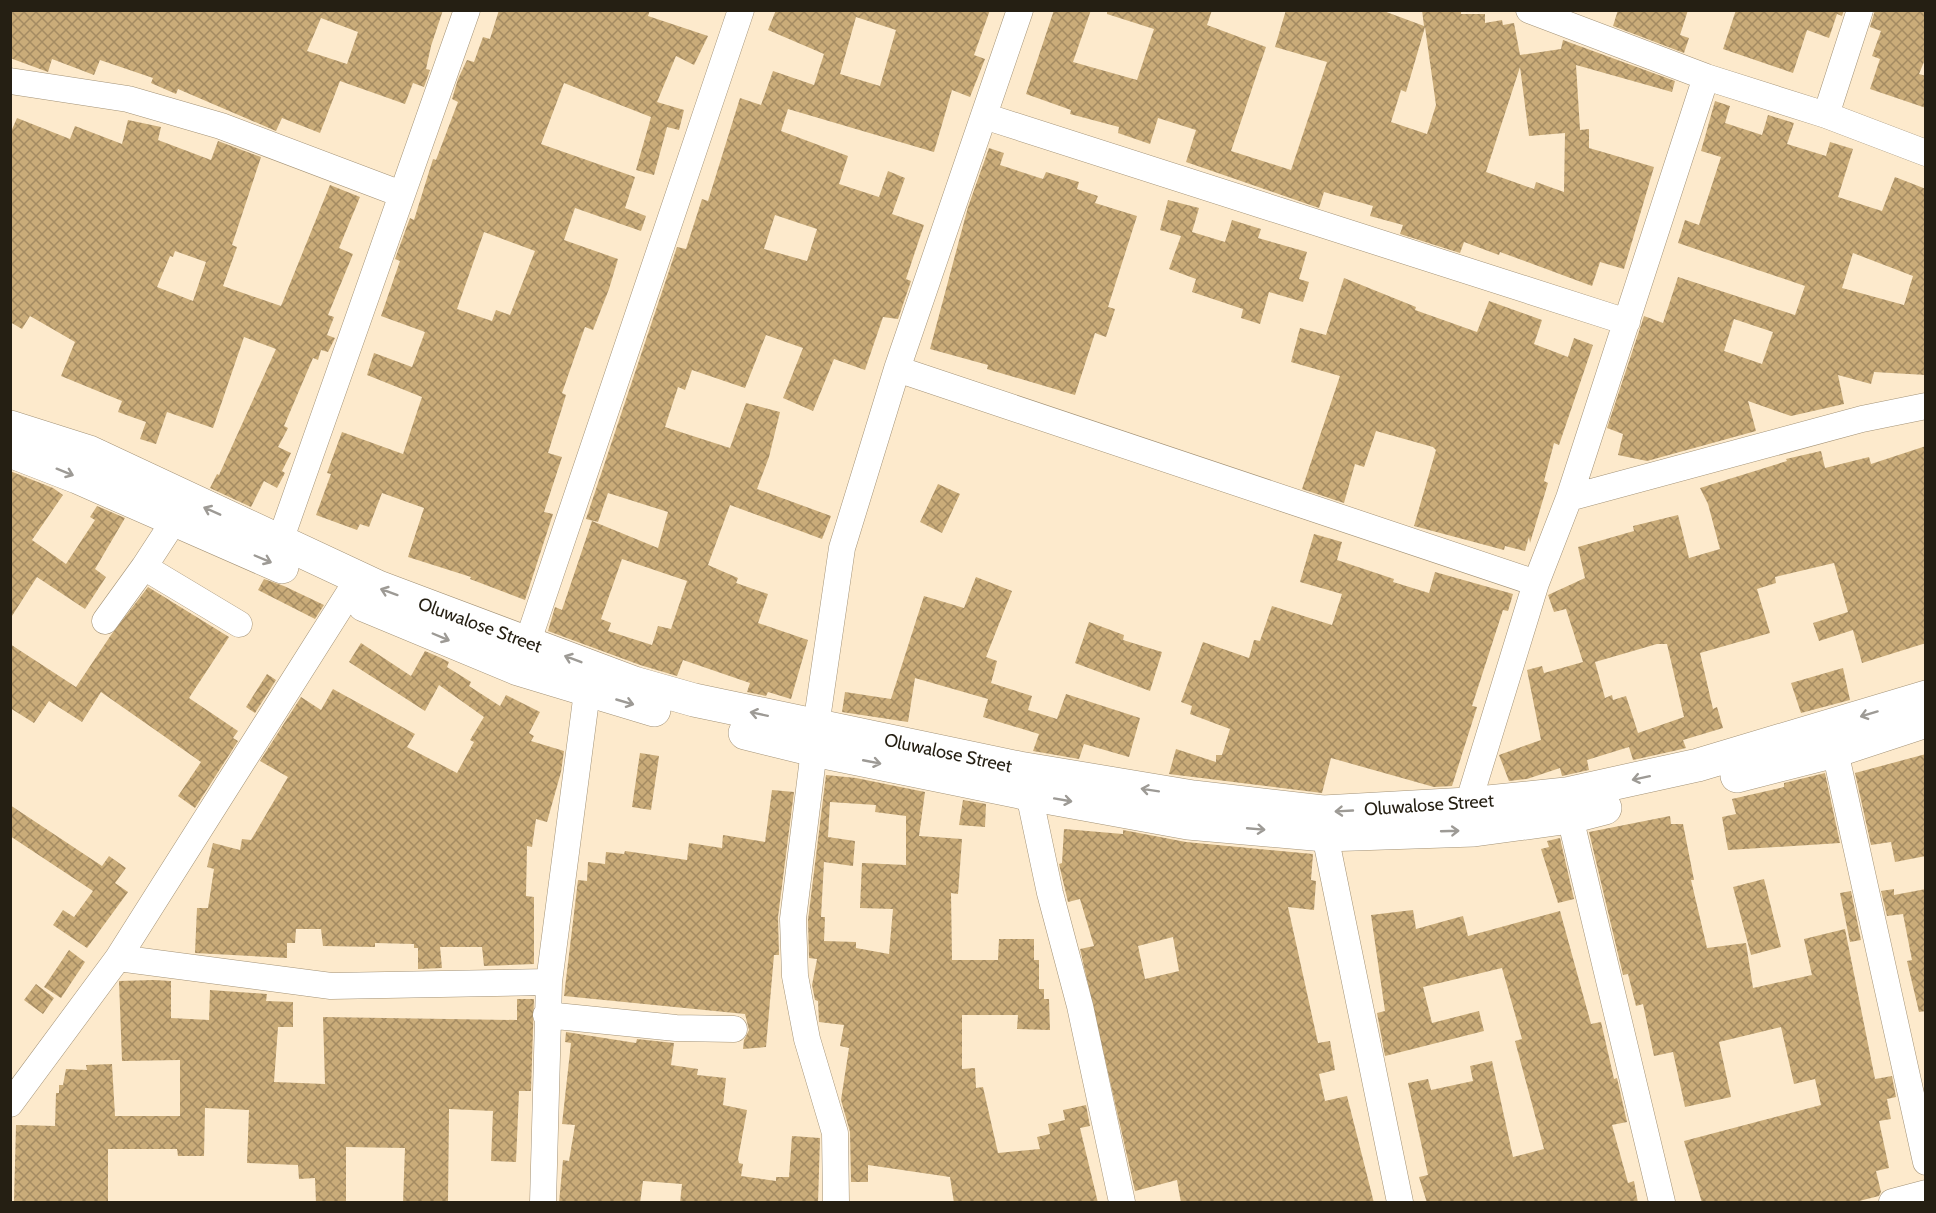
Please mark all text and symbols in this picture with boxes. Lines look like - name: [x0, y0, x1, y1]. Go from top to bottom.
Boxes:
- one-way arrow: [55, 467, 74, 478]
- one-way arrow: [203, 505, 222, 516]
- one-way arrow: [254, 554, 272, 565]
- one-way arrow: [381, 585, 399, 596]
- street label: Oluwalose Street: [415, 592, 545, 658]
- one-way arrow: [432, 632, 450, 643]
- one-way arrow: [564, 653, 582, 664]
- one-way arrow: [615, 697, 634, 709]
- one-way arrow: [750, 708, 769, 719]
- one-way arrow: [1860, 709, 1879, 720]
- street label: Oluwalose Street: [882, 729, 1014, 777]
- one-way arrow: [861, 757, 881, 768]
- one-way arrow: [1632, 772, 1651, 784]
- one-way arrow: [1141, 784, 1160, 795]
- street label: Oluwalose Street: [1363, 789, 1495, 821]
- one-way arrow: [1052, 795, 1072, 806]
- one-way arrow: [1334, 805, 1354, 816]
- one-way arrow: [1245, 824, 1265, 835]
- one-way arrow: [1440, 825, 1460, 836]

